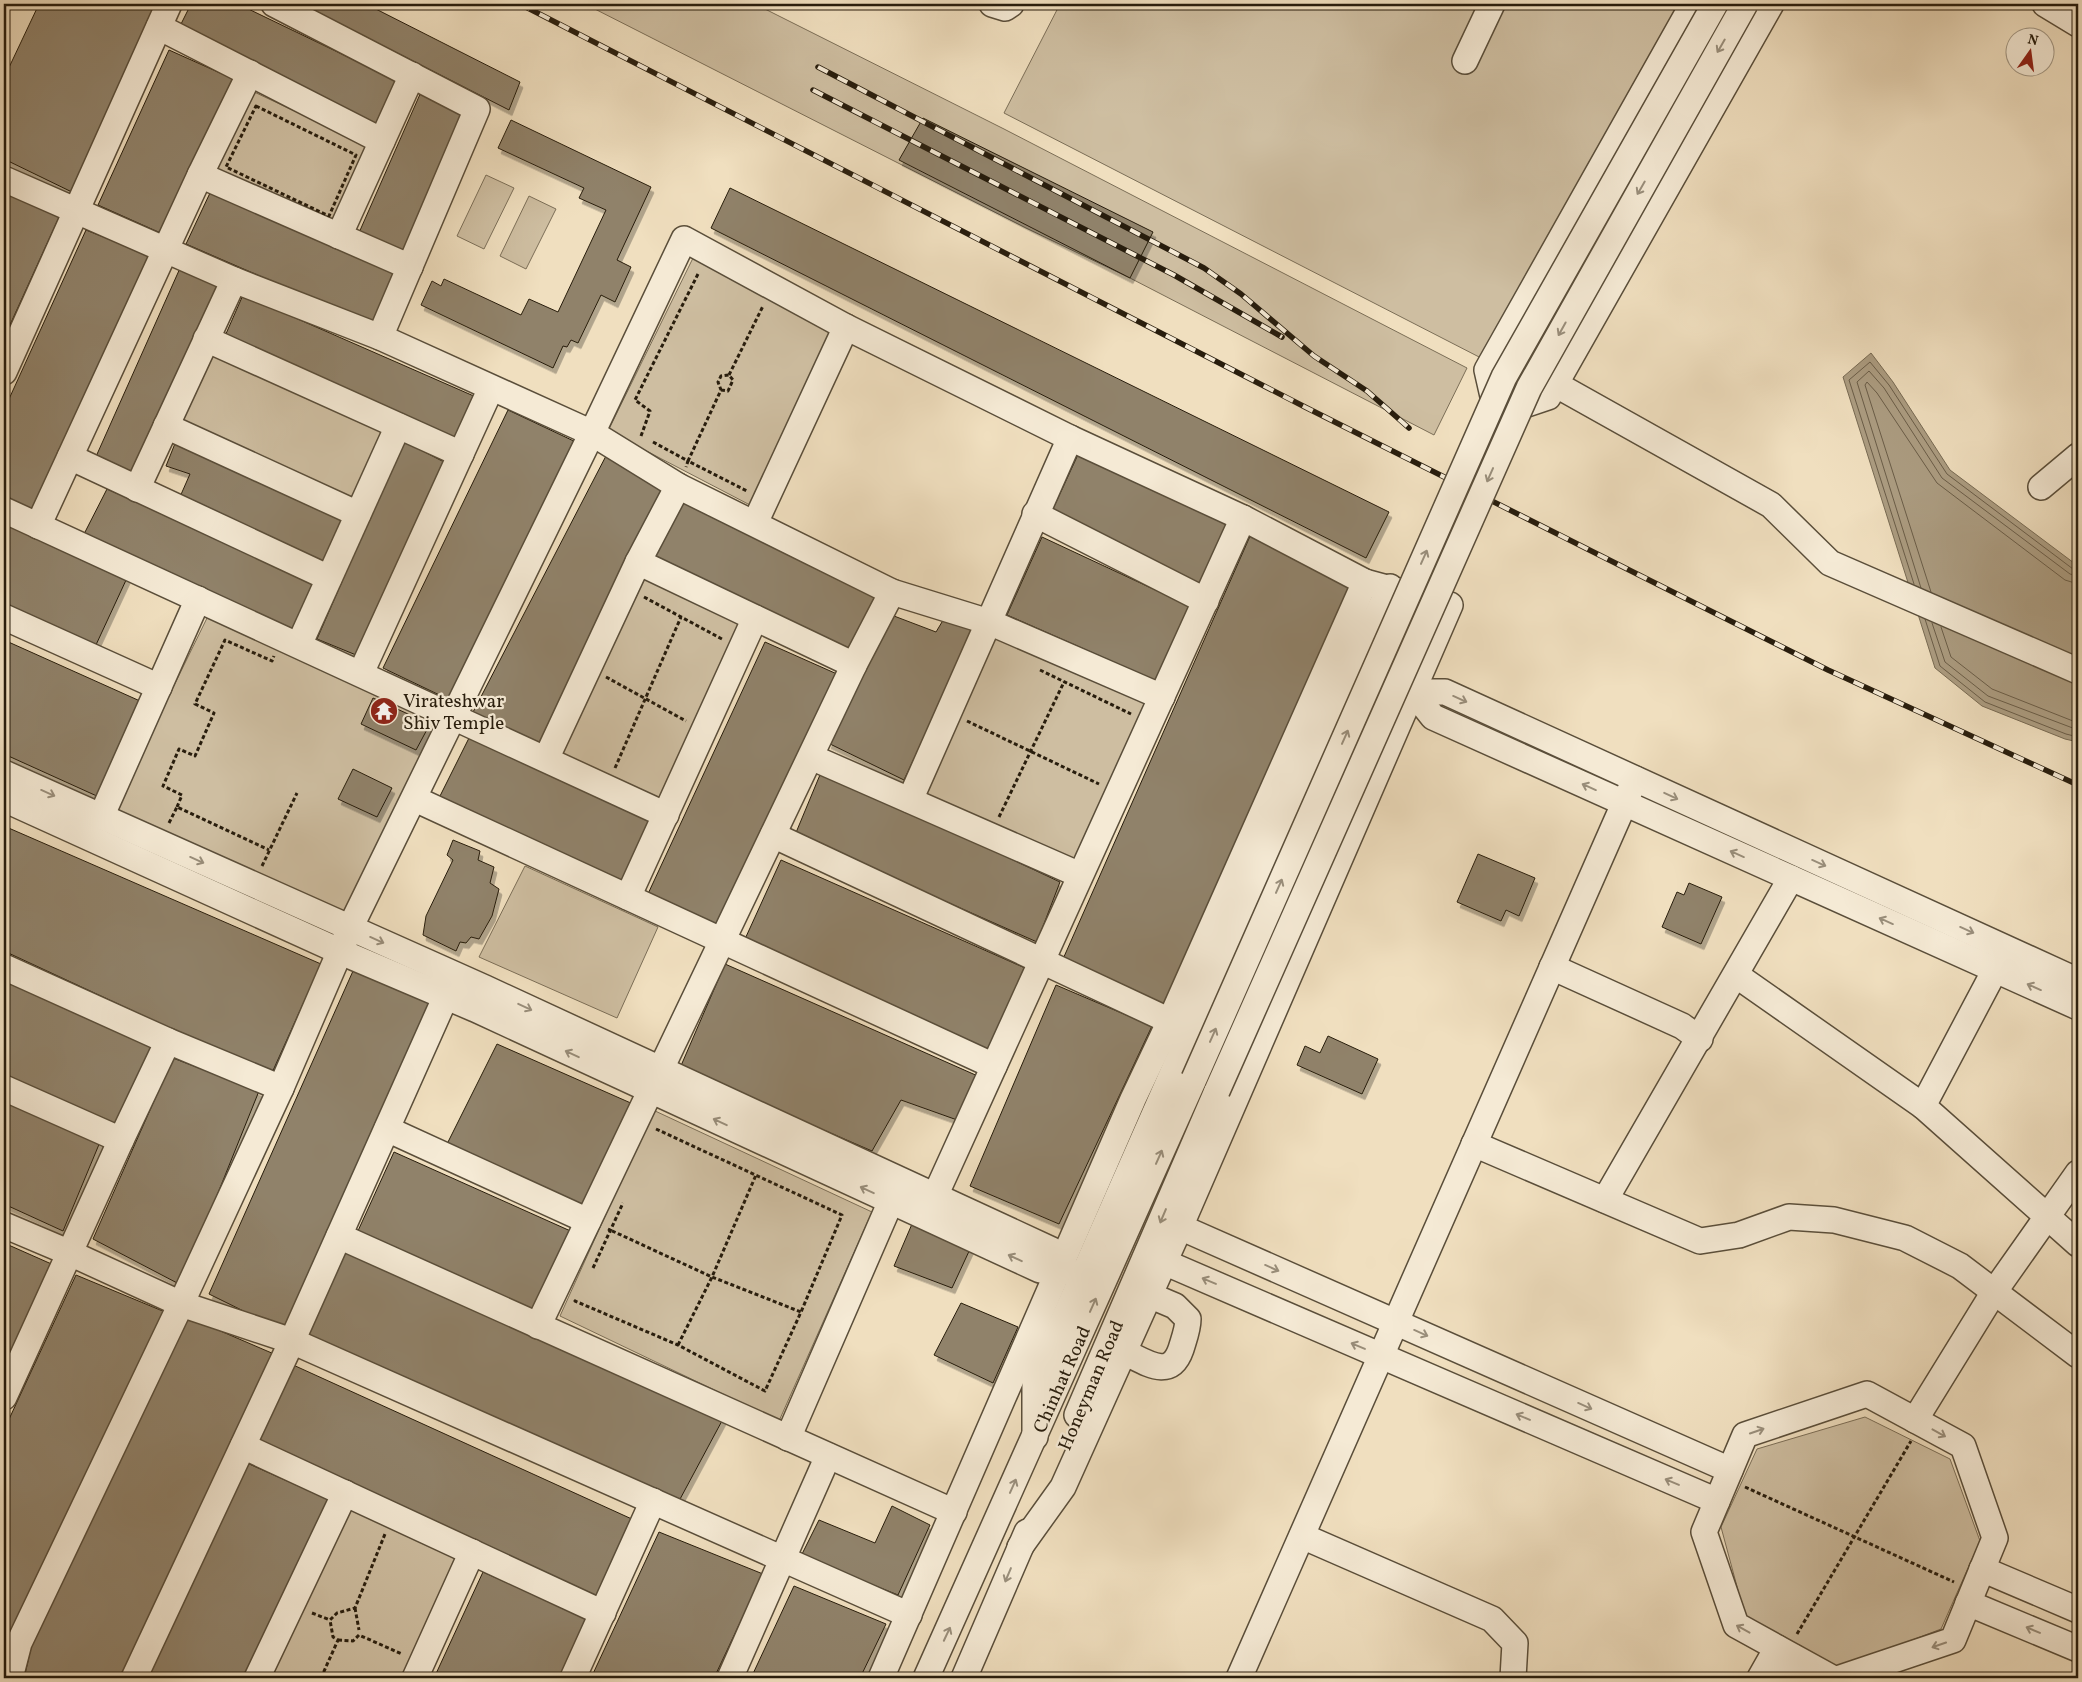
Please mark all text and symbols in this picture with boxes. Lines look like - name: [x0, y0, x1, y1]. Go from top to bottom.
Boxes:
- north arrow: [2004, 28, 2054, 78]
- text: N: [2026, 30, 2040, 51]
- one-way arrow: [1716, 39, 1726, 54]
- one-way arrow: [1636, 180, 1646, 195]
- one-way arrow: [1556, 322, 1566, 336]
- one-way arrow: [1485, 467, 1495, 482]
- one-way arrow: [1420, 550, 1430, 565]
- place label: Virateshwar Shiv Temple: [403, 689, 504, 737]
- one-way arrow: [1452, 695, 1467, 705]
- temple icon: Virateshwar Shiv Temple: [369, 696, 399, 726]
- one-way arrow: [1340, 730, 1350, 745]
- one-way arrow: [1582, 782, 1597, 792]
- one-way arrow: [40, 789, 55, 799]
- one-way arrow: [1663, 791, 1678, 801]
- one-way arrow: [1730, 848, 1745, 858]
- one-way arrow: [189, 855, 204, 865]
- one-way arrow: [1811, 859, 1826, 869]
- one-way arrow: [1275, 879, 1284, 894]
- one-way arrow: [1879, 915, 1894, 925]
- one-way arrow: [1959, 926, 1974, 936]
- one-way arrow: [369, 936, 384, 946]
- one-way arrow: [2027, 982, 2042, 992]
- one-way arrow: [517, 1003, 532, 1012]
- one-way arrow: [1209, 1028, 1219, 1043]
- one-way arrow: [565, 1049, 580, 1058]
- one-way arrow: [712, 1117, 727, 1127]
- one-way arrow: [1155, 1150, 1165, 1165]
- one-way arrow: [860, 1185, 875, 1194]
- one-way arrow: [1157, 1208, 1167, 1223]
- one-way arrow: [1007, 1253, 1022, 1263]
- one-way arrow: [1264, 1263, 1279, 1273]
- one-way arrow: [1202, 1276, 1217, 1286]
- one-way arrow: [1089, 1298, 1099, 1313]
- street label: Honeyman Road: [1053, 1317, 1131, 1455]
- street label: Chinhat Road: [1028, 1322, 1098, 1437]
- one-way arrow: [1413, 1329, 1428, 1339]
- one-way arrow: [1351, 1340, 1366, 1350]
- one-way arrow: [1577, 1402, 1592, 1412]
- one-way arrow: [1516, 1412, 1531, 1422]
- one-way arrow: [1749, 1425, 1765, 1435]
- one-way arrow: [1931, 1428, 1946, 1438]
- one-way arrow: [1665, 1476, 1680, 1486]
- one-way arrow: [1009, 1479, 1019, 1494]
- one-way arrow: [1003, 1567, 1013, 1582]
- one-way arrow: [1737, 1624, 1751, 1634]
- one-way arrow: [2026, 1624, 2041, 1634]
- one-way arrow: [943, 1627, 952, 1642]
- one-way arrow: [1931, 1640, 1947, 1650]

